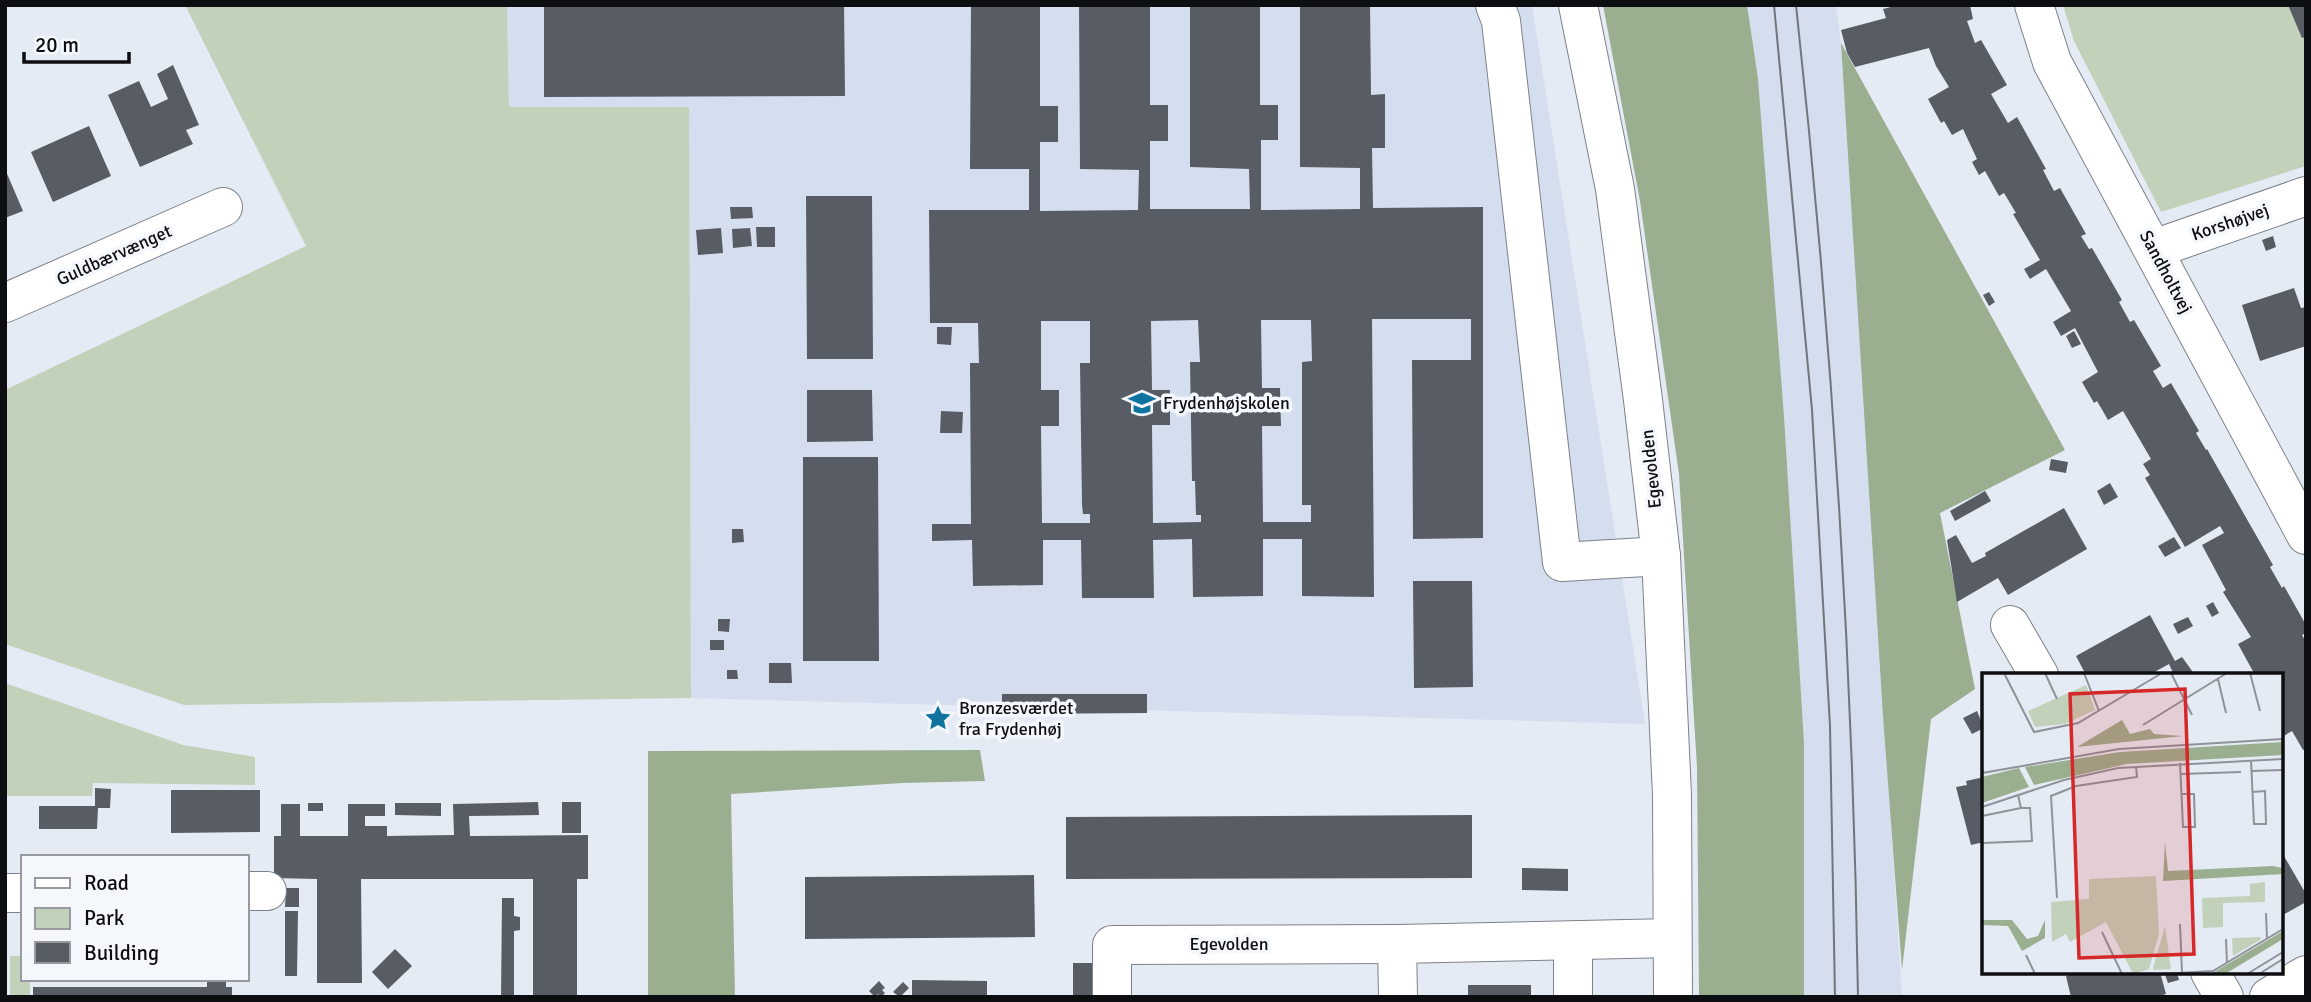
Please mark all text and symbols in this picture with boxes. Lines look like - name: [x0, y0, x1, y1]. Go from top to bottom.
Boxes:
- scale bar: [24, 21, 130, 65]
- text: 20 m: [35, 32, 79, 58]
- street label: Korshøjvej: [2188, 199, 2272, 245]
- street label: Guldbærvænget: [53, 220, 175, 290]
- street label: Sandholtvej: [2135, 227, 2197, 317]
- school or university icon: Frydenhøjskolen: [1127, 388, 1157, 418]
- place label: Frydenhøjskolen: [1163, 392, 1290, 414]
- street label: Egevolden: [1636, 428, 1666, 510]
- inset map: [1982, 673, 2283, 974]
- place label: Bronzesværdet fra Frydenhøj: [959, 697, 1073, 740]
- place icon: Bronzesværdet fra Frydenhøj: [923, 703, 953, 733]
- legend: [21, 855, 248, 981]
- text: Road: [84, 870, 129, 896]
- text: Park: [84, 905, 125, 931]
- street label: Egevolden: [1189, 933, 1269, 955]
- text: Building: [84, 940, 159, 966]

